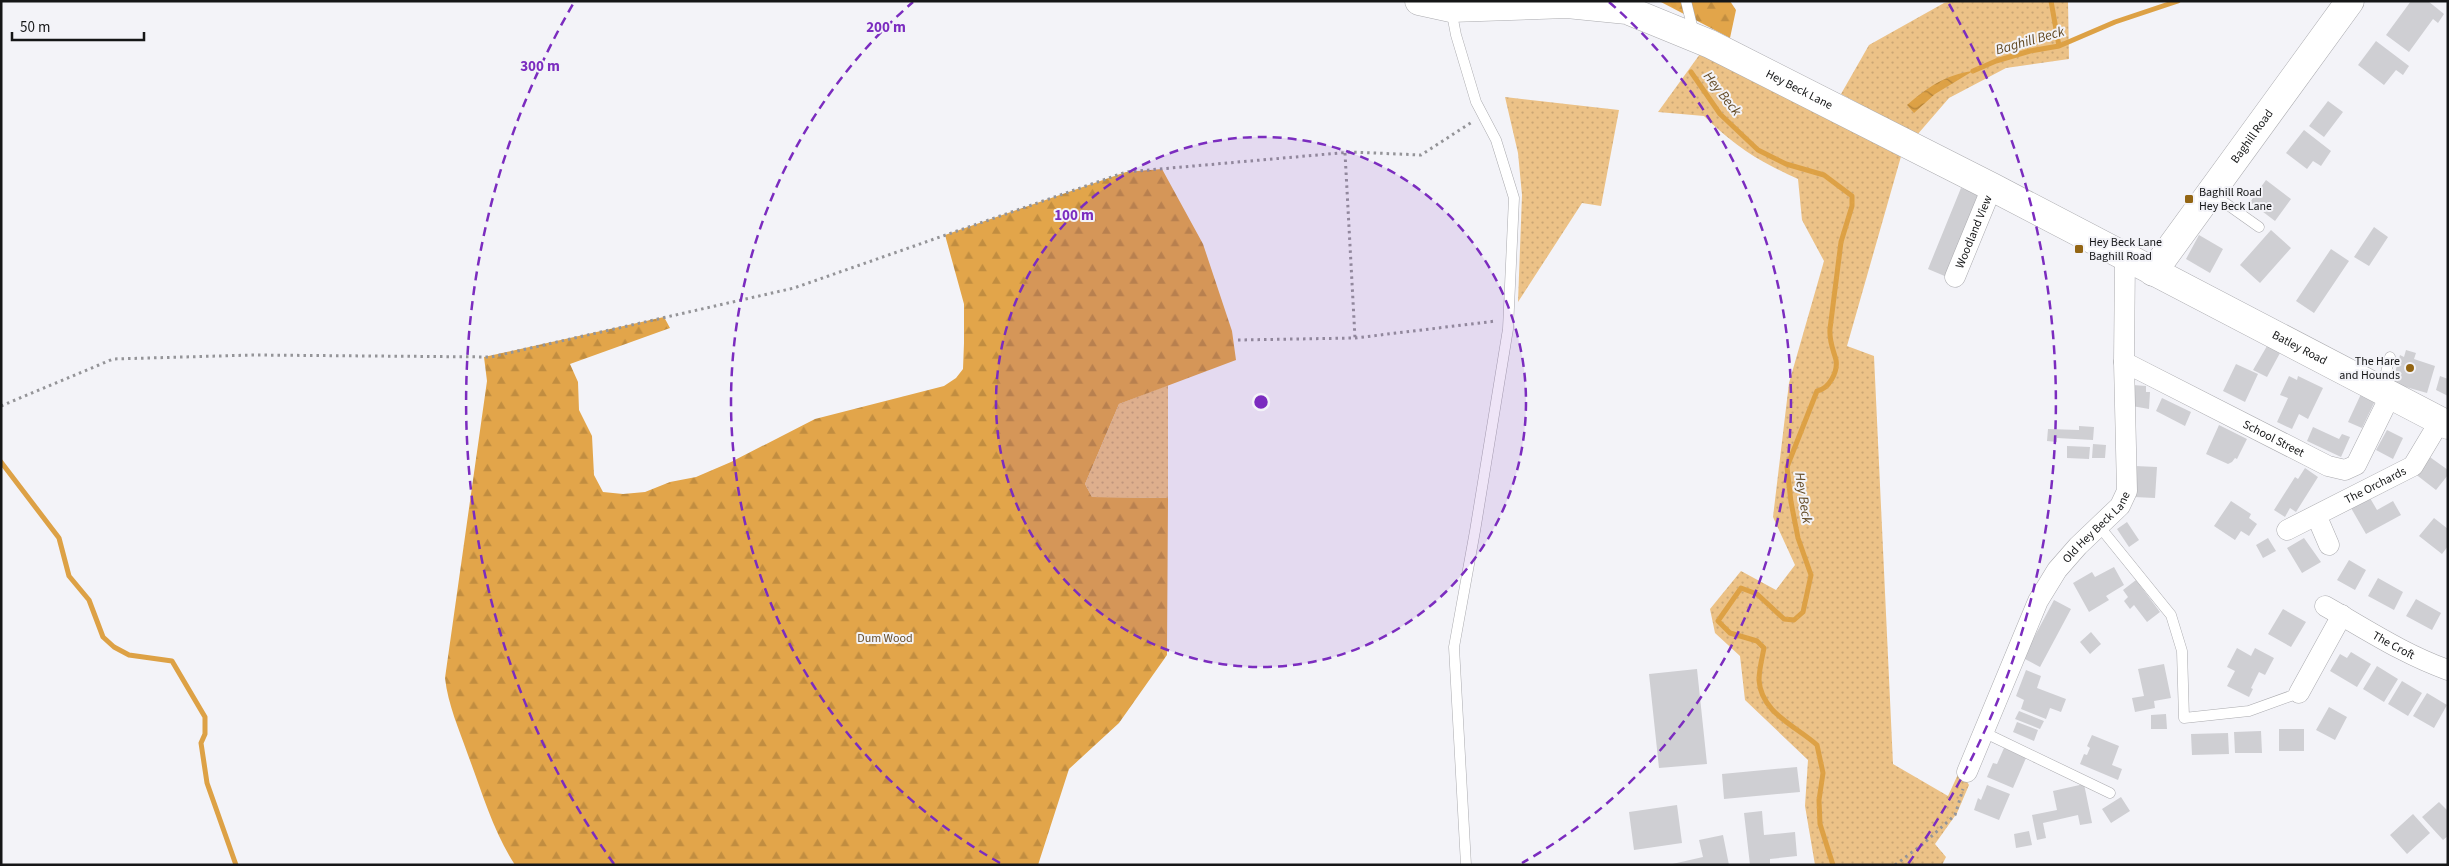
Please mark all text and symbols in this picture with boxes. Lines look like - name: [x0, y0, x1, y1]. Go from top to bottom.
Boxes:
- scale bar: [12, 10, 145, 42]
- text: 50 m: [20, 17, 50, 38]
- text: 200 m: [866, 17, 906, 38]
- water label: Baghill Beck: [1993, 22, 2067, 60]
- text: 300 m: [520, 56, 560, 77]
- street label: Hey Beck Lane: [1763, 65, 1836, 113]
- water label: Hey Beck: [1698, 67, 1746, 121]
- street label: Baghill Road: [2226, 106, 2277, 167]
- place label: Baghill Road Hey Beck Lane: [2199, 184, 2272, 215]
- street label: Woodland View: [1951, 192, 1996, 271]
- marker: Baghill Road Hey Beck Lane: [2183, 193, 2195, 205]
- text: 100 m: [1054, 205, 1094, 226]
- place label: Hey Beck Lane Baghill Road: [2089, 234, 2162, 265]
- marker: Hey Beck Lane Baghill Road: [2073, 243, 2085, 255]
- street label: Batley Road: [2269, 326, 2330, 369]
- place label: The Hare and Hounds: [2339, 353, 2400, 384]
- marker: The Hare and Hounds: [2404, 362, 2416, 374]
- centre of rings: [1252, 393, 1270, 411]
- street label: School Street: [2240, 416, 2307, 461]
- street label: The Orchards: [2341, 462, 2409, 508]
- water label: Hey Beck: [1789, 471, 1817, 525]
- street label: Old Hey Beck Lane: [2058, 489, 2134, 567]
- street label: The Croft: [2369, 627, 2418, 663]
- park label: Dum Wood: [857, 630, 913, 647]

